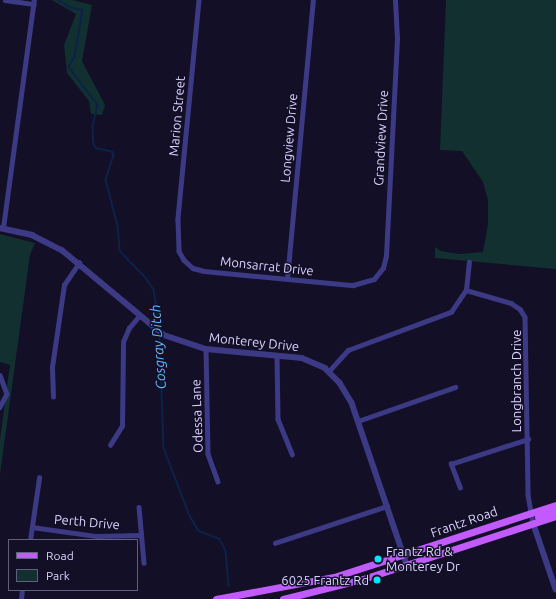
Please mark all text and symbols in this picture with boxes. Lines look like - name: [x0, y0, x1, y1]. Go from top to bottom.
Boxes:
- street label: Marion Street: [166, 75, 188, 157]
- street label: Grandview Drive: [371, 90, 391, 186]
- street label: Longview Drive: [277, 93, 301, 183]
- street label: Monsarrat Drive: [219, 253, 315, 279]
- water label: Cosgray Ditch: [147, 304, 169, 390]
- street label: Monterey Drive: [208, 330, 300, 354]
- street label: Longbranch Drive: [508, 330, 524, 432]
- street label: Odessa Lane: [188, 379, 206, 453]
- street label: Frantz Road: [429, 503, 499, 541]
- street label: Perth Drive: [54, 511, 120, 533]
- legend: [8, 539, 138, 591]
- place label: Frantz Rd & Monterey Dr: [386, 544, 460, 575]
- text: Road: [46, 549, 74, 562]
- marker: Frantz Rd & Monterey Dr: [373, 554, 383, 564]
- text: Park: [46, 569, 70, 582]
- place label: 6025 Frantz Rd: [281, 572, 369, 588]
- marker: 6025 Frantz Rd: [372, 575, 382, 585]

